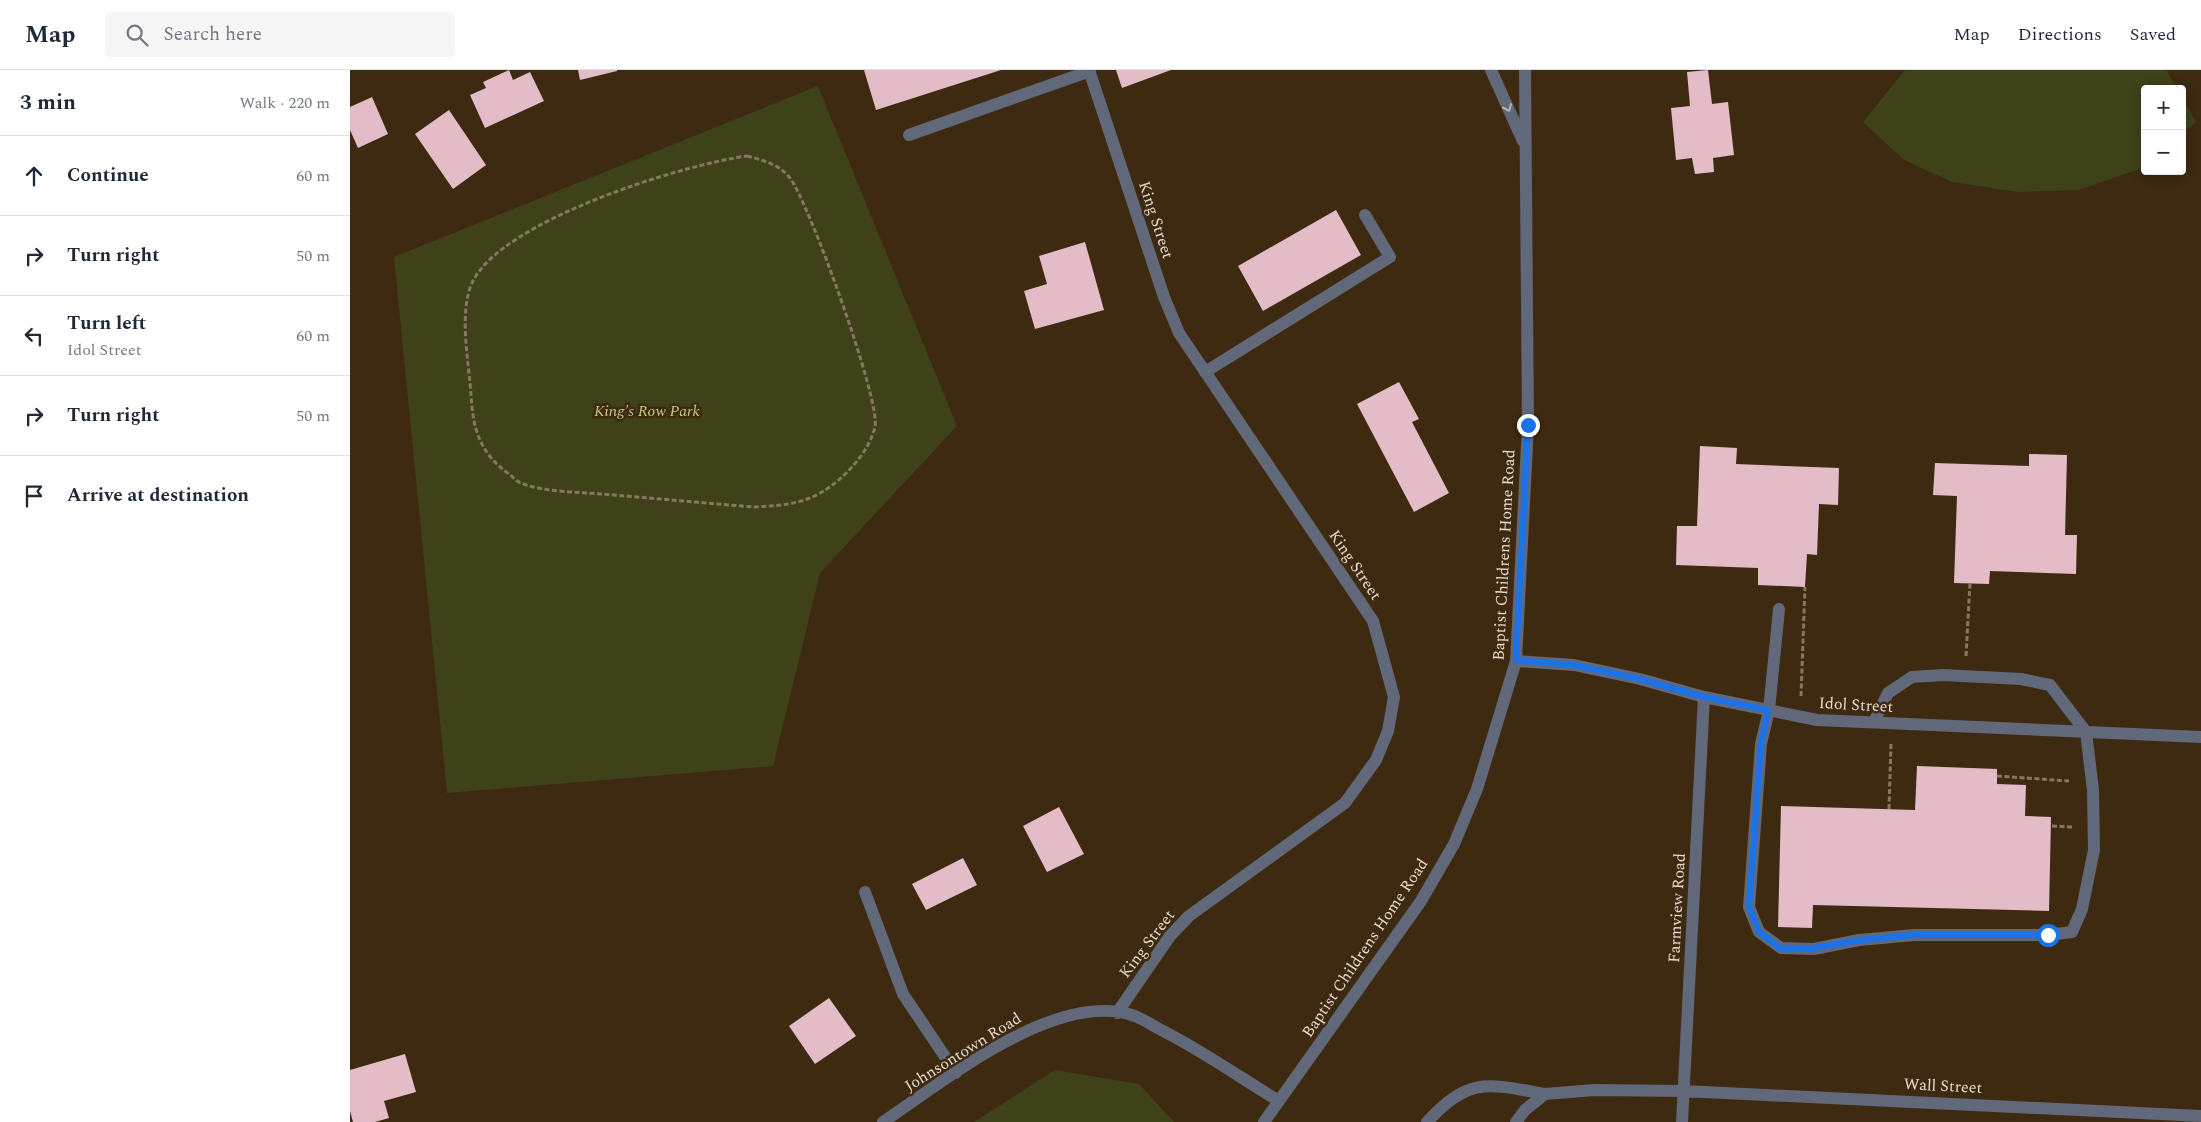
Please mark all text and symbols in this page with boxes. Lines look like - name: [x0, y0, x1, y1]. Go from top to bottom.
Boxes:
- search box: [105, 12, 455, 57]
- text: Map: [25, 17, 75, 53]
- text: Search here: [163, 20, 262, 49]
- icon: search: [123, 21, 151, 49]
- text: Map: [1954, 21, 1990, 48]
- text: Directions: [2018, 21, 2102, 48]
- text: Saved: [2130, 21, 2176, 48]
- map controls: [2141, 85, 2186, 175]
- button: +: [2141, 85, 2186, 130]
- text: 3 min: [20, 87, 76, 119]
- text: Walk · 220 m: [239, 91, 330, 115]
- one-way arrow: [1502, 103, 1512, 112]
- button: −: [2141, 130, 2186, 175]
- text: Continue: [67, 161, 149, 190]
- icon: ahead: [20, 162, 48, 190]
- text: 60 m: [296, 164, 330, 188]
- street label: King Street: [1132, 178, 1180, 262]
- text: Turn right: [67, 241, 160, 270]
- icon: right: [20, 242, 48, 270]
- text: 50 m: [296, 244, 330, 268]
- text: Turn left: [67, 309, 146, 338]
- icon: left: [20, 322, 48, 350]
- text: 60 m: [296, 324, 330, 348]
- text: Idol Street: [67, 338, 142, 362]
- park label: King's Row Park: [594, 399, 701, 423]
- text: Turn right: [67, 401, 160, 430]
- icon: right: [20, 402, 48, 430]
- text: 50 m: [296, 404, 330, 428]
- route end: [1517, 414, 1540, 437]
- street label: Baptist Childrens Home Road: [1486, 449, 1522, 661]
- text: Arrive at destination: [67, 481, 249, 510]
- icon: arrive: [20, 482, 48, 510]
- street label: King Street: [1323, 525, 1388, 605]
- street label: Idol Street: [1818, 691, 1894, 719]
- street label: Farmview Road: [1662, 852, 1692, 963]
- street label: Baptist Childrens Home Road: [1296, 854, 1434, 1042]
- street label: King Street: [1113, 904, 1181, 983]
- route start: [2037, 924, 2060, 947]
- street label: Johnsontown Road: [900, 1006, 1026, 1098]
- street label: Wall Street: [1903, 1072, 1983, 1100]

